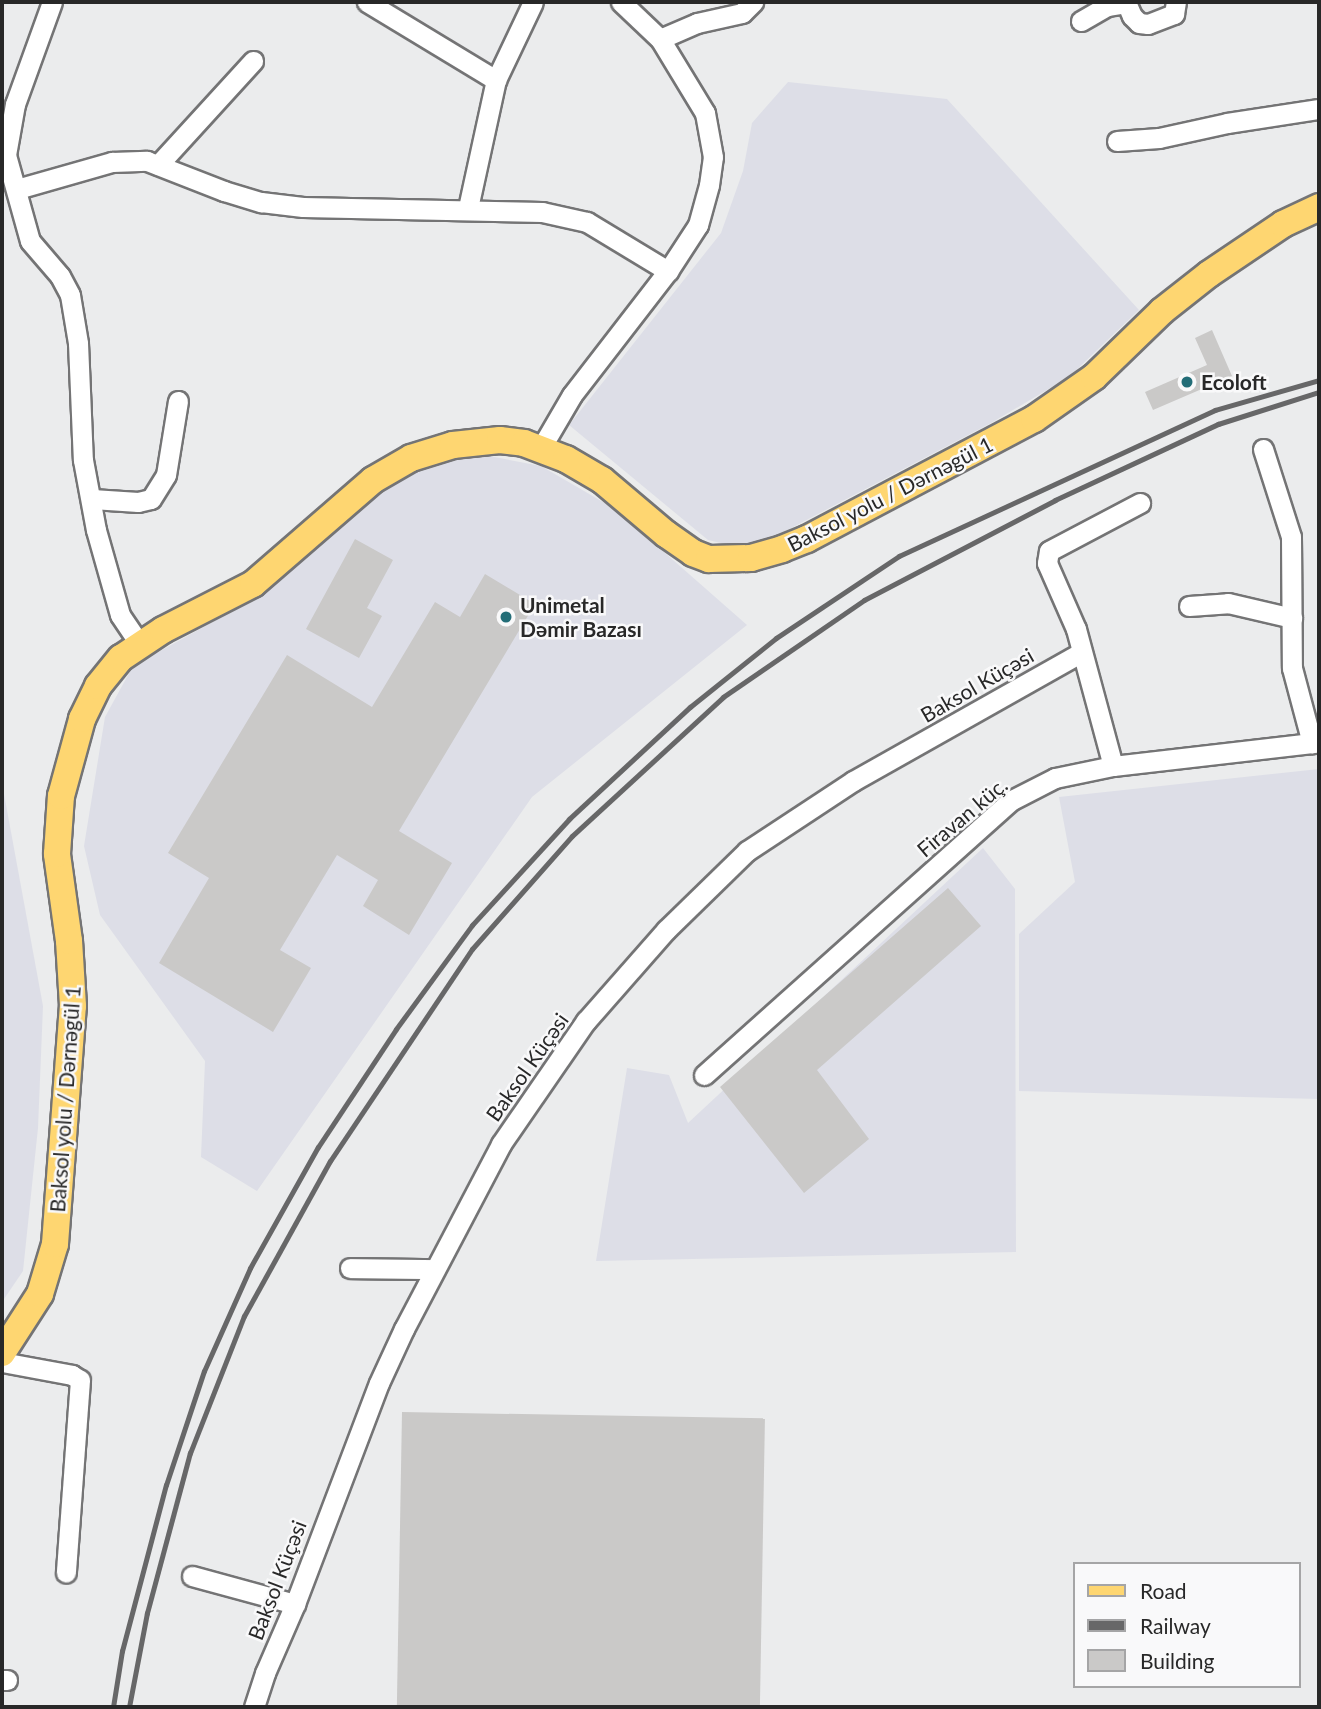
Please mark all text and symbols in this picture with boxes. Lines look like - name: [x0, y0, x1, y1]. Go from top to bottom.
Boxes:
- place label: Ecoloft: [1201, 369, 1267, 395]
- marker: Ecoloft: [1179, 374, 1195, 390]
- street label: Baksol yolu / Dərnəgül 1: [783, 431, 997, 557]
- place label: Unimetal Dəmir Bazası: [520, 592, 642, 642]
- marker: Unimetal Dəmir Bazası: [498, 609, 514, 625]
- street label: Baksol Küçəsi: [916, 643, 1038, 727]
- street label: Firavan küç.: [912, 772, 1012, 862]
- street label: Baksol yolu / Dərnəgül 1: [44, 985, 86, 1213]
- street label: Baksol Küçəsi: [480, 1008, 574, 1126]
- street label: Baksol Küçəsi: [243, 1517, 311, 1643]
- legend: [1072, 1562, 1300, 1688]
- text: Road: [1140, 1578, 1187, 1603]
- text: Railway: [1140, 1613, 1211, 1638]
- text: Building: [1140, 1648, 1215, 1673]

